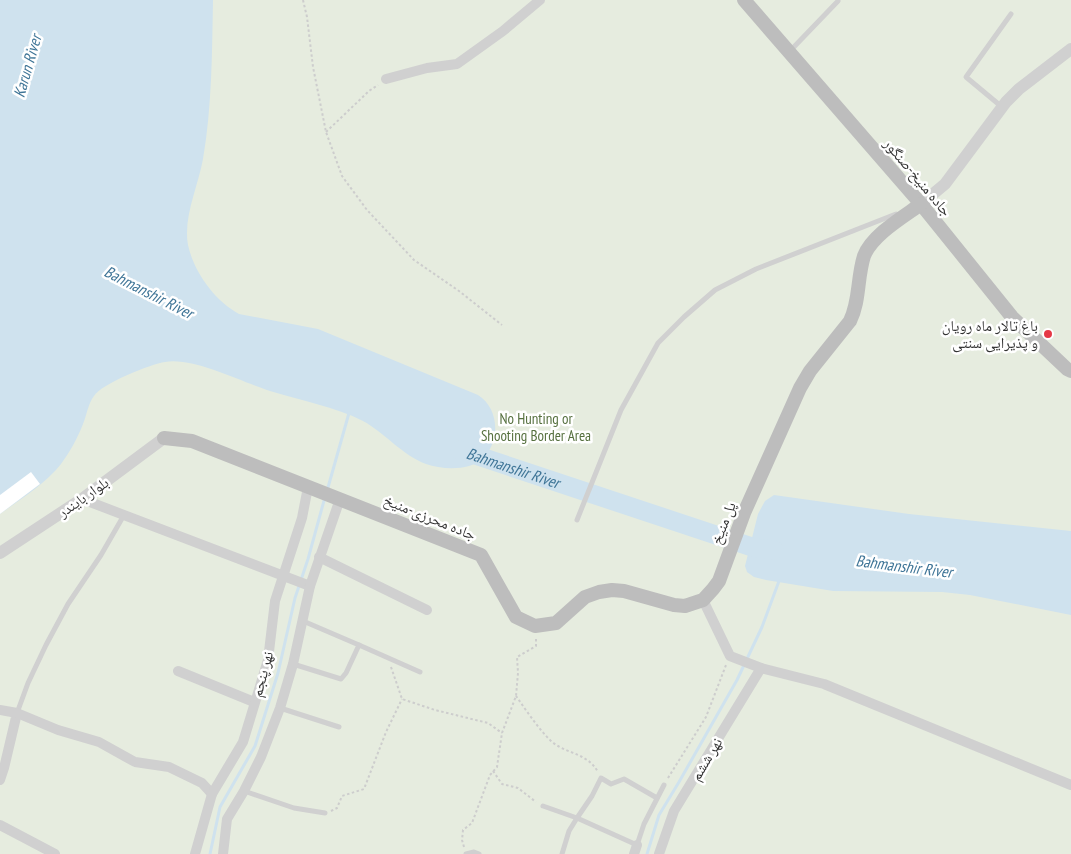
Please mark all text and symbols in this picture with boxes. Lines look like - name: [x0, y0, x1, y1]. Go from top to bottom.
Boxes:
- water label: Karun River: [9, 30, 46, 100]
- street label: جاده منیخ-صنگور: [879, 133, 956, 221]
- water label: Bahmanshir River: [101, 261, 199, 324]
- place label: باغ تالار ماه رویان و پذیرایی سنتی: [942, 316, 1038, 353]
- marker: باغ تالار ماه رویان و پذیرایی سنتی: [1042, 328, 1054, 340]
- park label: No Hunting or Shooting Border Area: [481, 409, 591, 445]
- water label: Bahmanshir River: [464, 443, 565, 493]
- street label: بلوار بایندر: [53, 473, 112, 522]
- street label: جاده محرزی-منیخ: [381, 490, 479, 545]
- street label: پل منیخ: [706, 499, 741, 547]
- water label: Bahmanshir River: [855, 550, 956, 582]
- street label: نهر پنجم: [247, 649, 278, 699]
- street label: نهر ششم: [686, 734, 727, 784]

